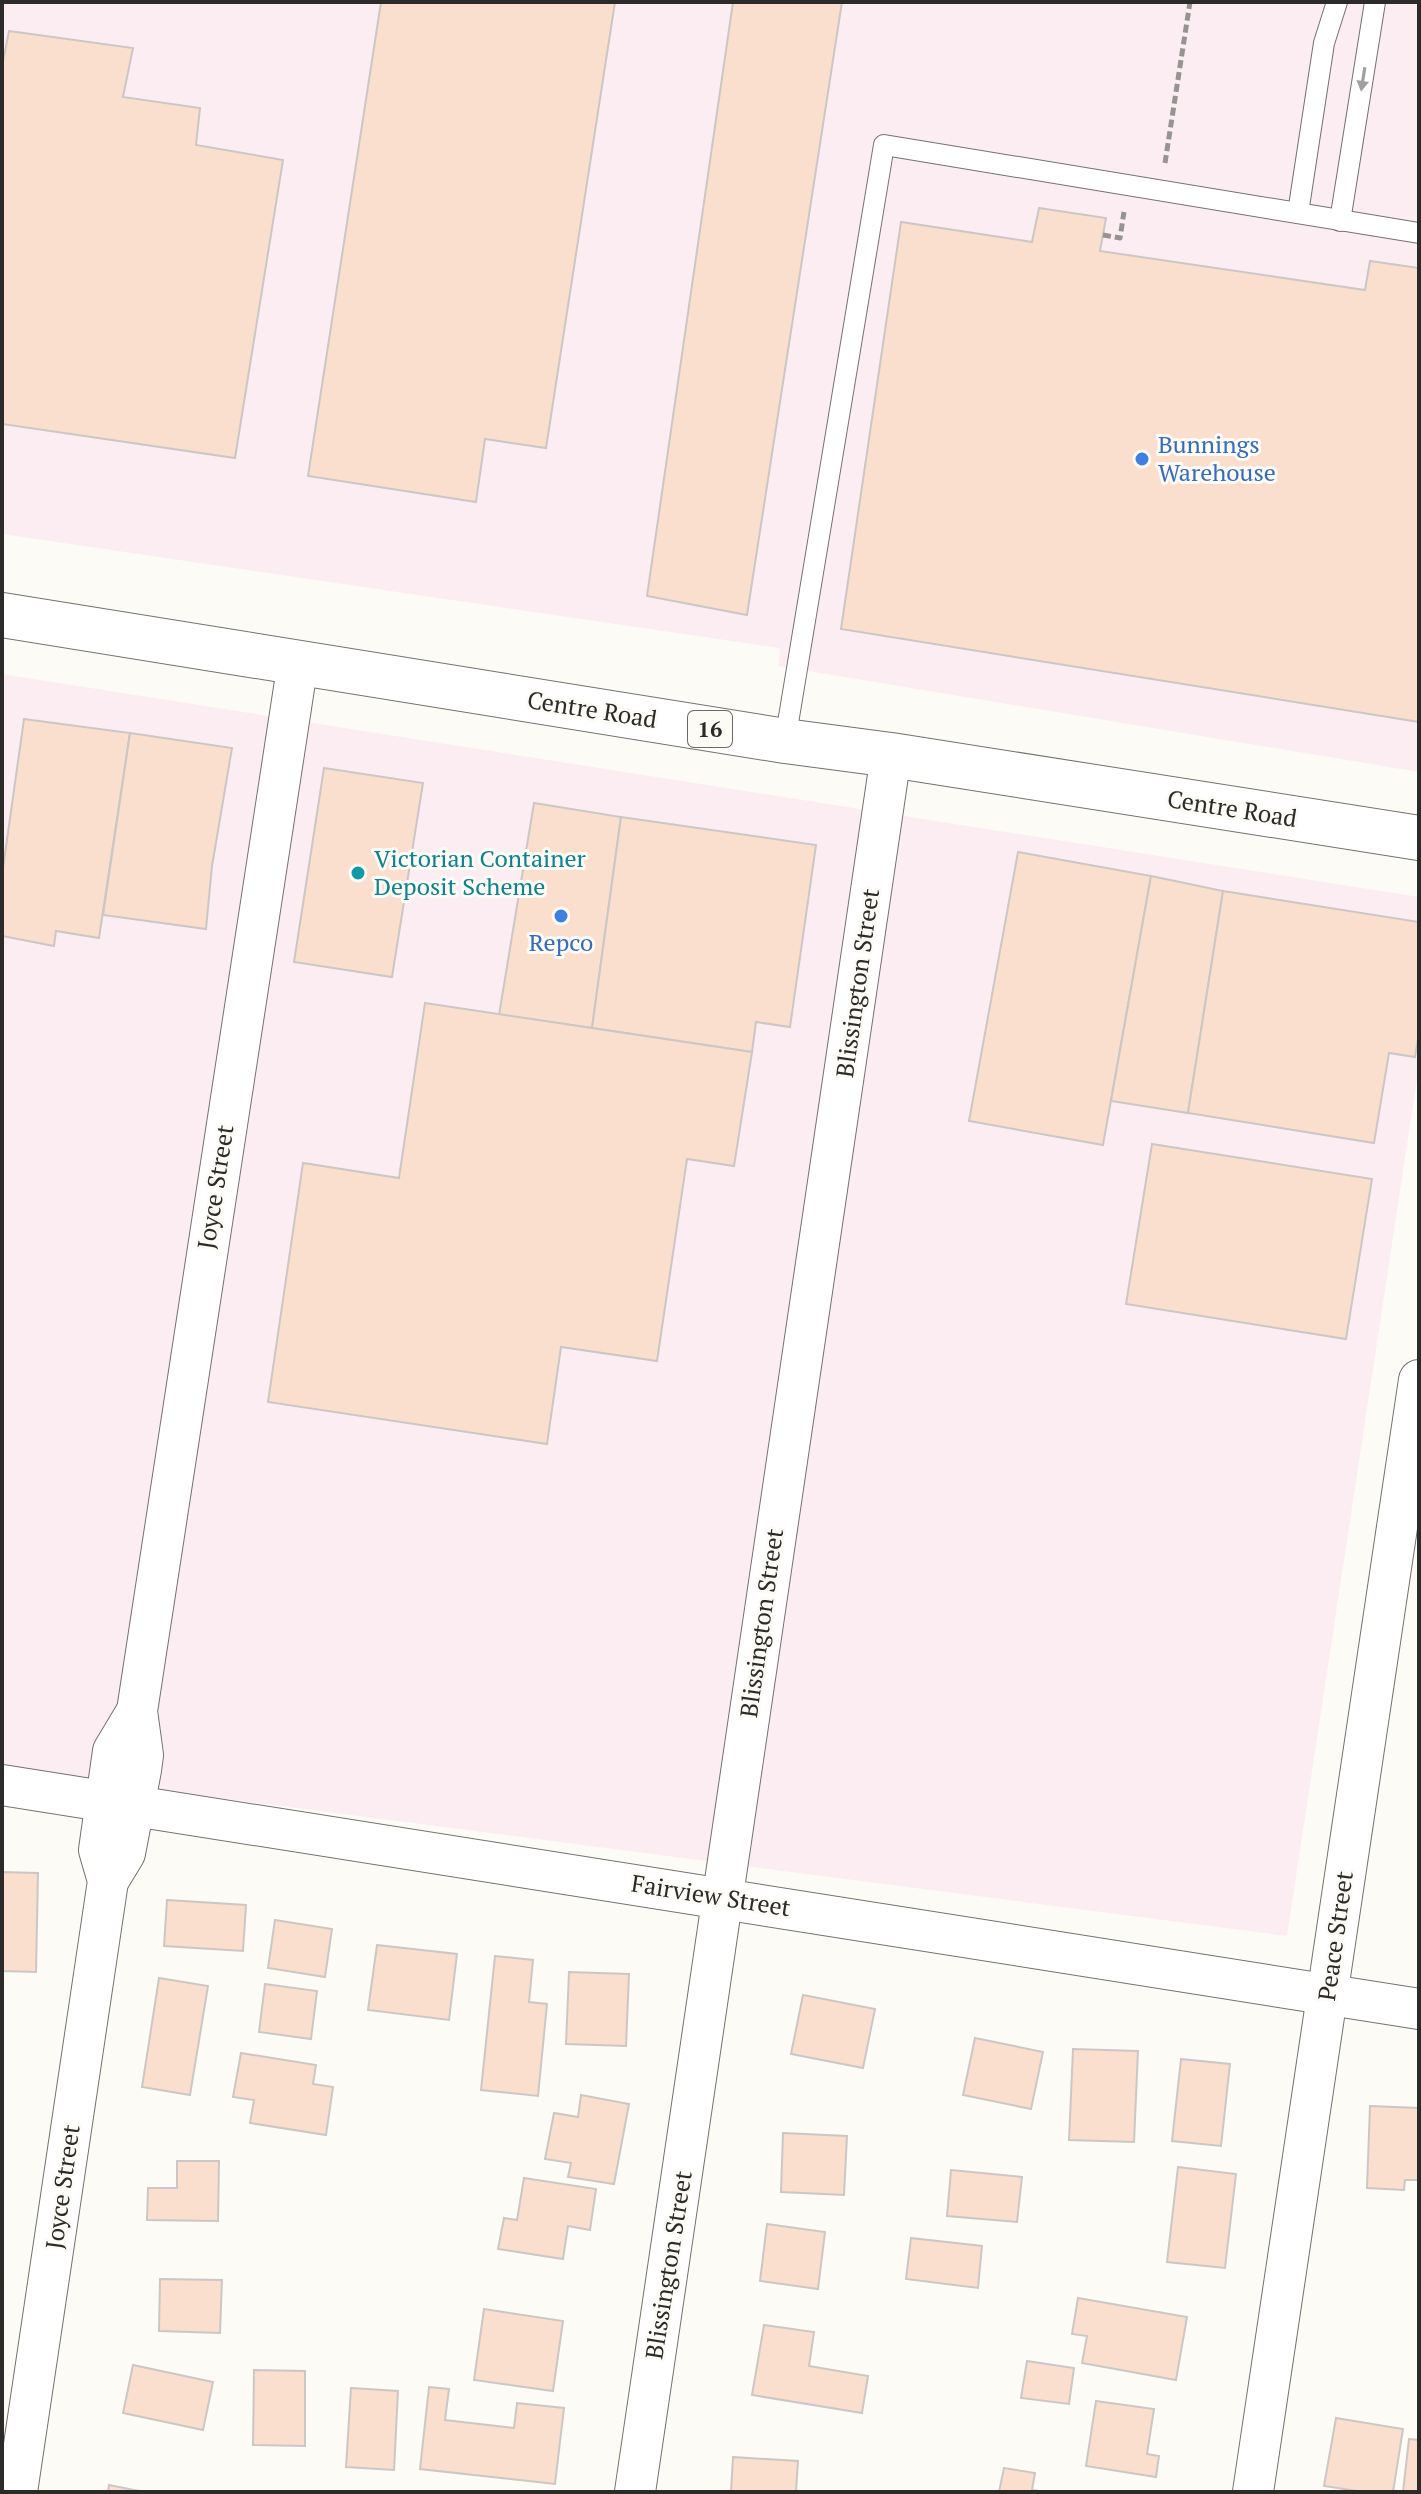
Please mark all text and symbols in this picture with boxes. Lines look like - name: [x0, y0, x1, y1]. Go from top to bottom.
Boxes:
- one-way arrow: [1356, 67, 1369, 92]
- place label: Bunnings Warehouse: [1158, 428, 1276, 488]
- marker: Bunnings Warehouse: [1133, 450, 1151, 468]
- street label: Centre Road: [525, 683, 659, 735]
- road number: 16: [688, 711, 732, 747]
- street label: Centre Road: [1165, 782, 1299, 834]
- place label: Victorian Container Deposit Scheme: [374, 842, 587, 902]
- marker: Victorian Container Deposit Scheme: [349, 864, 367, 882]
- street label: Blissington Street: [828, 886, 886, 1079]
- marker: Repco: [552, 907, 570, 925]
- place label: Repco: [529, 926, 593, 958]
- street label: Joyce Street: [189, 1122, 241, 1251]
- street label: Blissington Street: [732, 1526, 790, 1719]
- street label: Fairview Street: [629, 1867, 793, 1923]
- street label: Peace Street: [1310, 1869, 1360, 2003]
- street label: Joyce Street: [37, 2122, 87, 2251]
- street label: Blissington Street: [637, 2168, 699, 2361]

